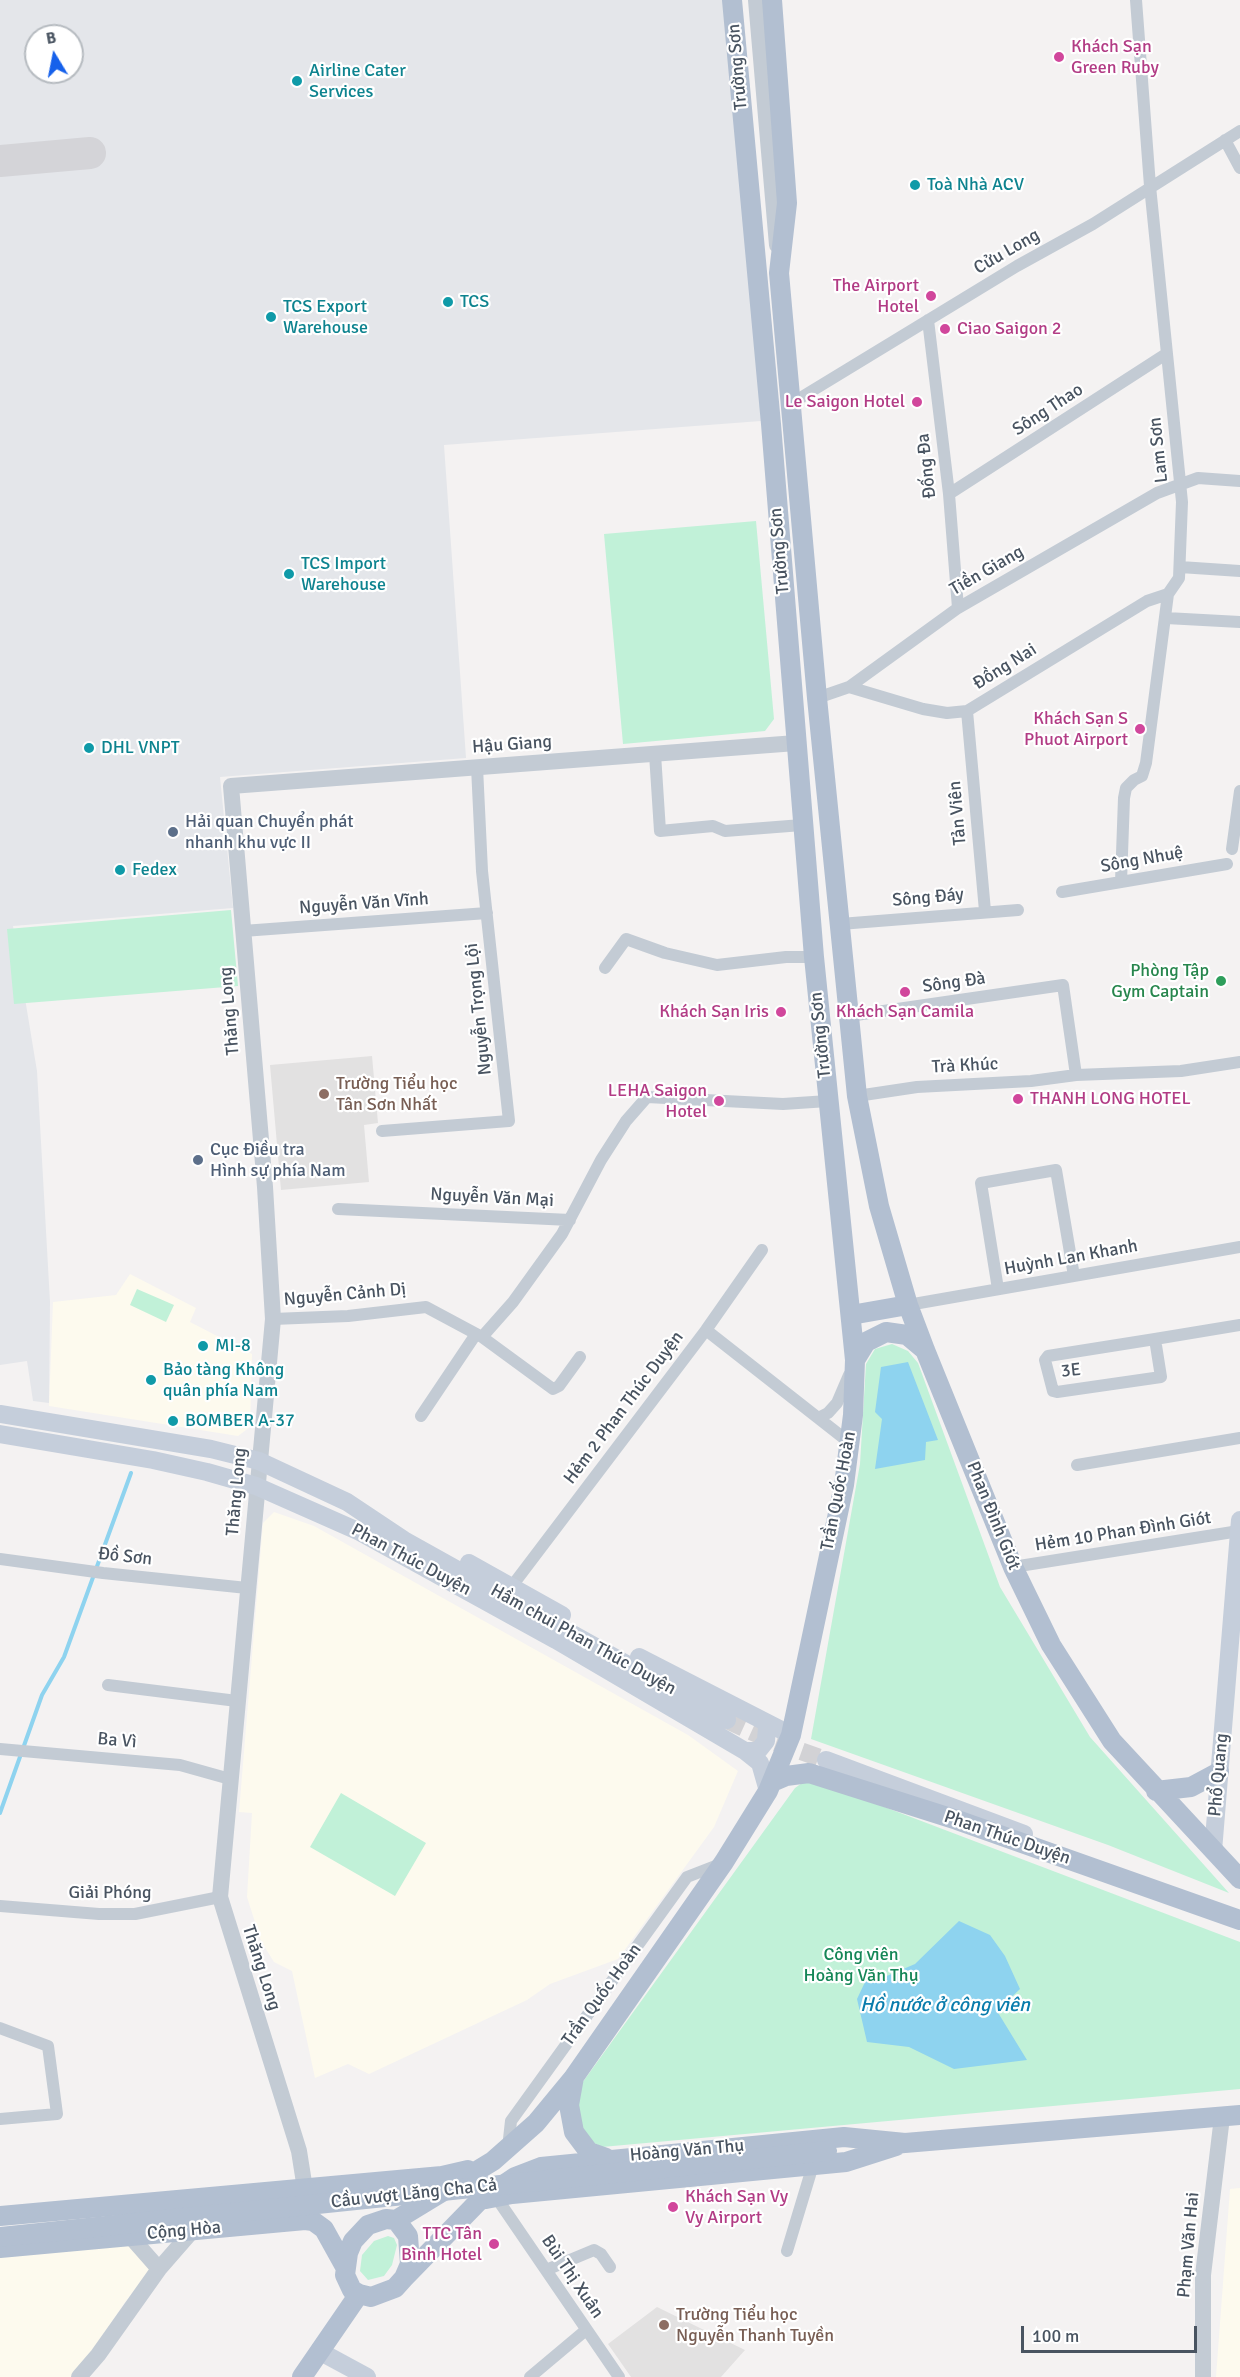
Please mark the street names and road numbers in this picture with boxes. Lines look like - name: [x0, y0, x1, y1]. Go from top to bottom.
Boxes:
- street label: Trường Sơn: [723, 23, 753, 111]
- street label: Cửu Long: [970, 225, 1044, 279]
- street label: Sông Thao: [1009, 379, 1087, 441]
- street label: Lam Sơn: [1145, 416, 1173, 484]
- street label: Đống Đa: [913, 432, 941, 500]
- street label: Trường Sơn: [765, 507, 795, 595]
- street label: Tiền Giang: [946, 541, 1028, 601]
- street label: Đồng Nai: [969, 639, 1041, 695]
- street label: Hậu Giang: [471, 731, 553, 759]
- street label: Tản Viên: [944, 780, 972, 846]
- street label: Sông Nhuệ: [1099, 842, 1185, 878]
- street label: Sông Đáy: [891, 884, 965, 912]
- street label: Nguyễn Văn Vĩnh: [298, 889, 430, 919]
- street label: Nguyễn Trọng Lội: [461, 942, 497, 1076]
- street label: Thăng Long: [215, 966, 245, 1056]
- street label: Sông Đà: [921, 968, 987, 998]
- street label: Trường Sơn: [806, 991, 836, 1079]
- street label: Trà Khúc: [931, 1053, 999, 1079]
- street label: Nguyễn Văn Mại: [430, 1184, 554, 1212]
- street label: Huỳnh Lan Khanh: [1002, 1236, 1140, 1280]
- street label: Nguyễn Cảnh Dị: [283, 1279, 407, 1311]
- street label: Hẻm 2 Phan Thúc Duyện: [560, 1327, 688, 1489]
- street label: 3E: [1060, 1359, 1082, 1383]
- street label: Trần Quốc Hoàn: [817, 1429, 861, 1553]
- street label: Thăng Long: [222, 1447, 252, 1537]
- street label: Phan Đình Giót: [961, 1459, 1025, 1573]
- street label: Hẻm 10 Phan Đình Giót: [1033, 1507, 1213, 1557]
- street label: Phan Thúc Duyện: [347, 1519, 475, 1601]
- street label: Đồ Sơn: [97, 1543, 153, 1571]
- street label: Hầm chui Phan Thúc Duyện: [486, 1580, 680, 1700]
- street label: Ba Vì: [97, 1729, 137, 1753]
- street label: Phổ Quang: [1205, 1733, 1233, 1817]
- street label: Phan Thúc Duyện: [941, 1806, 1073, 1870]
- street label: Giải Phóng: [68, 1882, 152, 1904]
- street label: Thăng Long: [237, 1922, 285, 2014]
- street label: Trần Quốc Hoàn: [558, 1940, 646, 2050]
- street label: Hoàng Văn Thụ: [629, 2135, 745, 2167]
- street label: Cầu vượt Lăng Cha Cả: [330, 2175, 498, 2213]
- street label: Phạm Văn Hai: [1174, 2191, 1204, 2299]
- street label: Cộng Hòa: [146, 2217, 222, 2245]
- street label: Bùi Thị Xuân: [536, 2231, 608, 2323]

